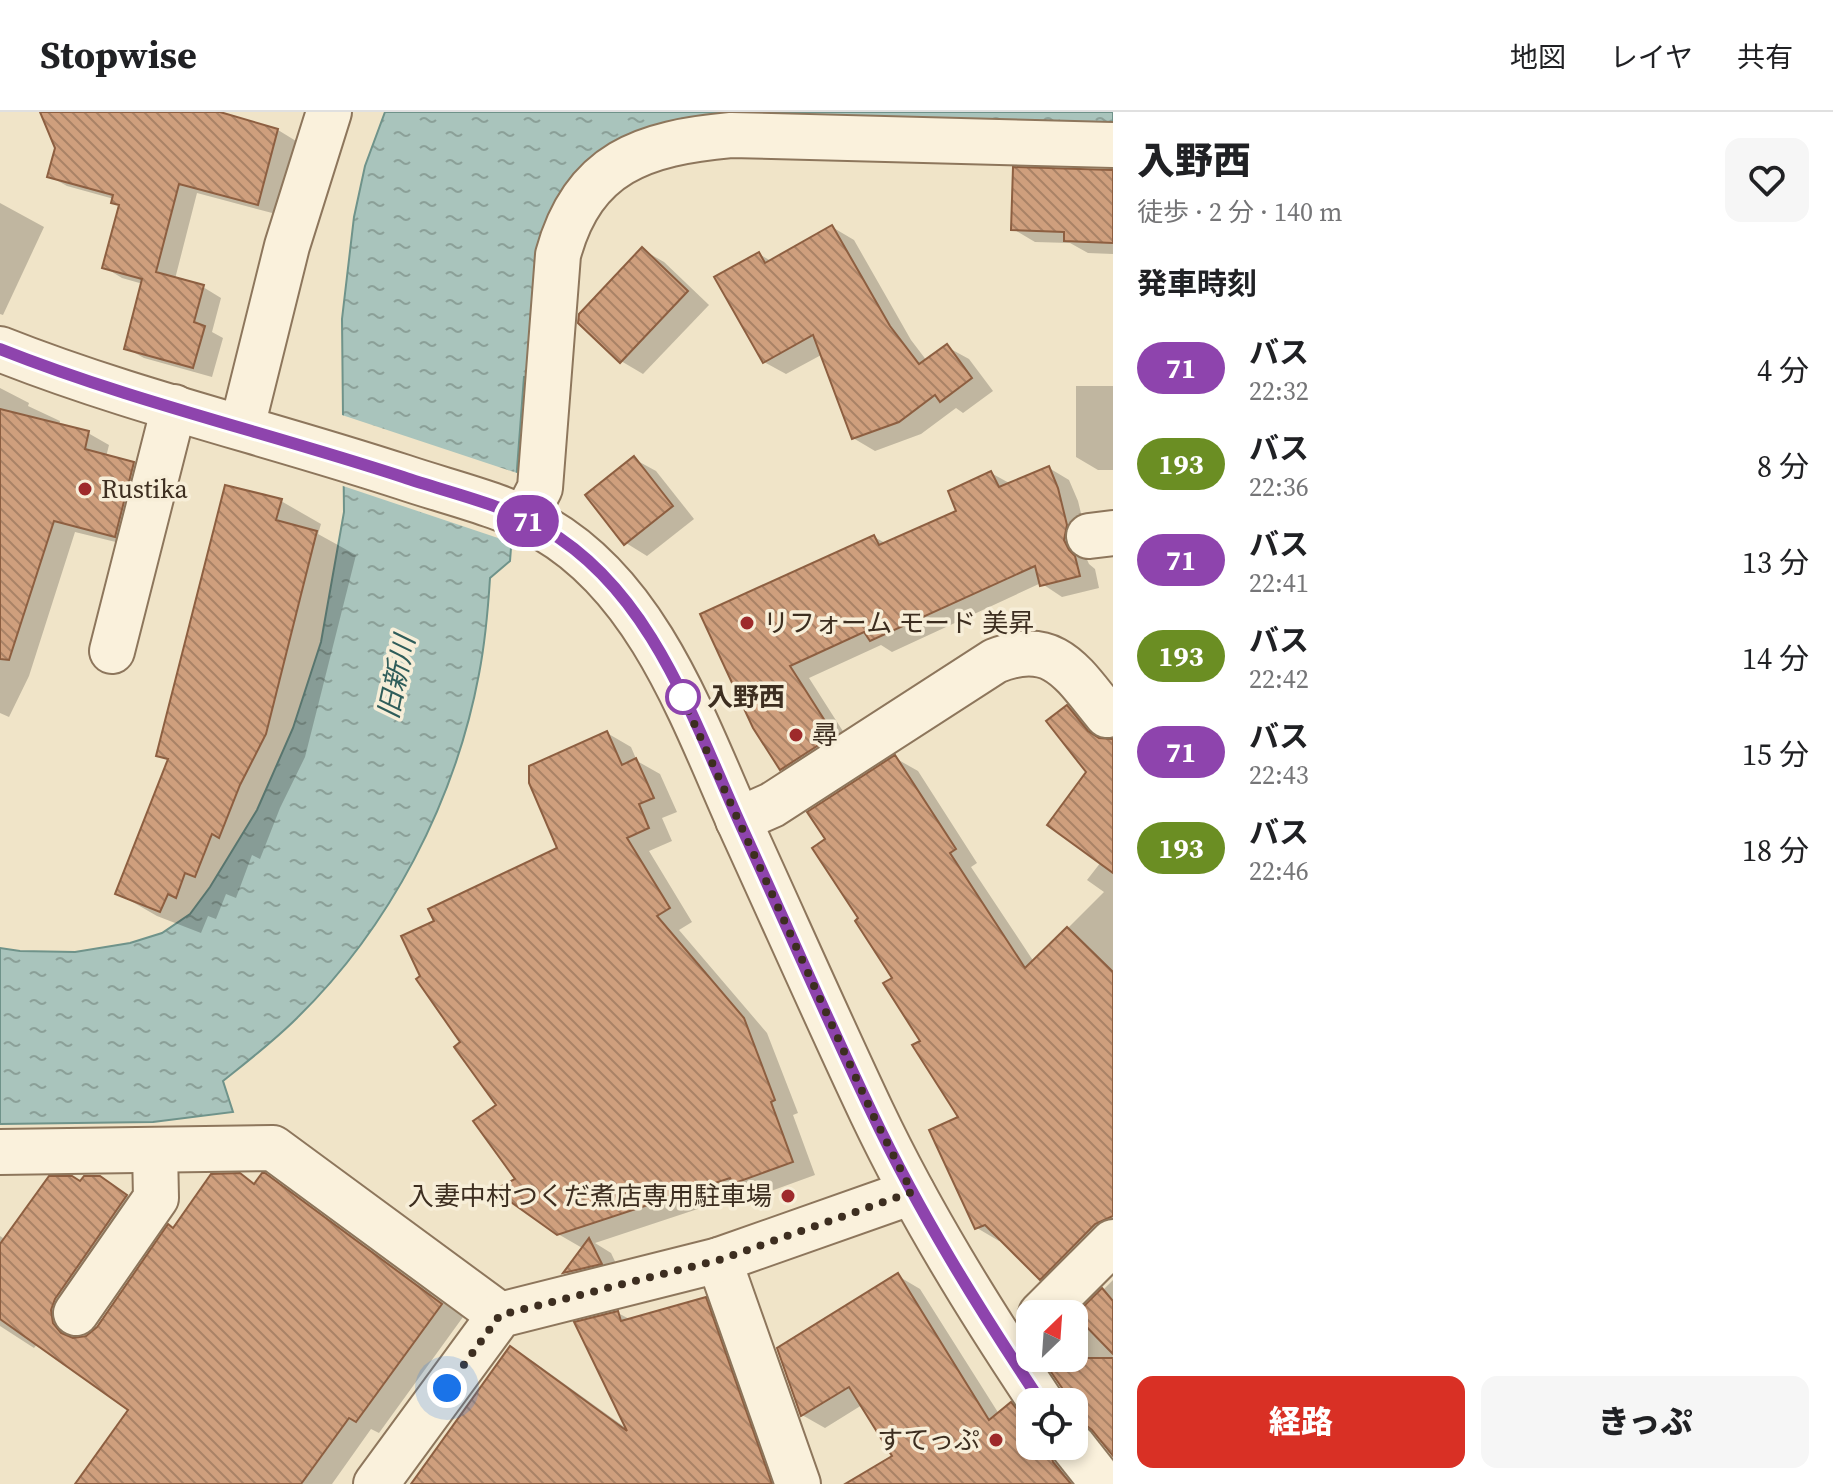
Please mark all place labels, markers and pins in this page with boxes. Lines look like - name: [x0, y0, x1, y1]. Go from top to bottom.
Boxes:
- place label: Rustika: [101, 471, 189, 507]
- marker: Rustika: [76, 480, 94, 498]
- place label: リフォーム モード 美昇: [763, 605, 1034, 641]
- marker: リフォーム モード 美昇: [738, 614, 756, 632]
- place label: 入野西: [707, 679, 785, 715]
- marker: 入野西: [666, 680, 700, 714]
- place label: 尋: [812, 717, 838, 753]
- marker: 尋: [787, 726, 805, 744]
- place label: 入妻中村つくだ煮店専用駐車場: [408, 1178, 772, 1214]
- marker: 入妻中村つくだ煮店専用駐車場: [779, 1187, 797, 1205]
- place label: すてっぷ: [877, 1422, 980, 1458]
- marker: すてっぷ: [987, 1431, 1005, 1449]

